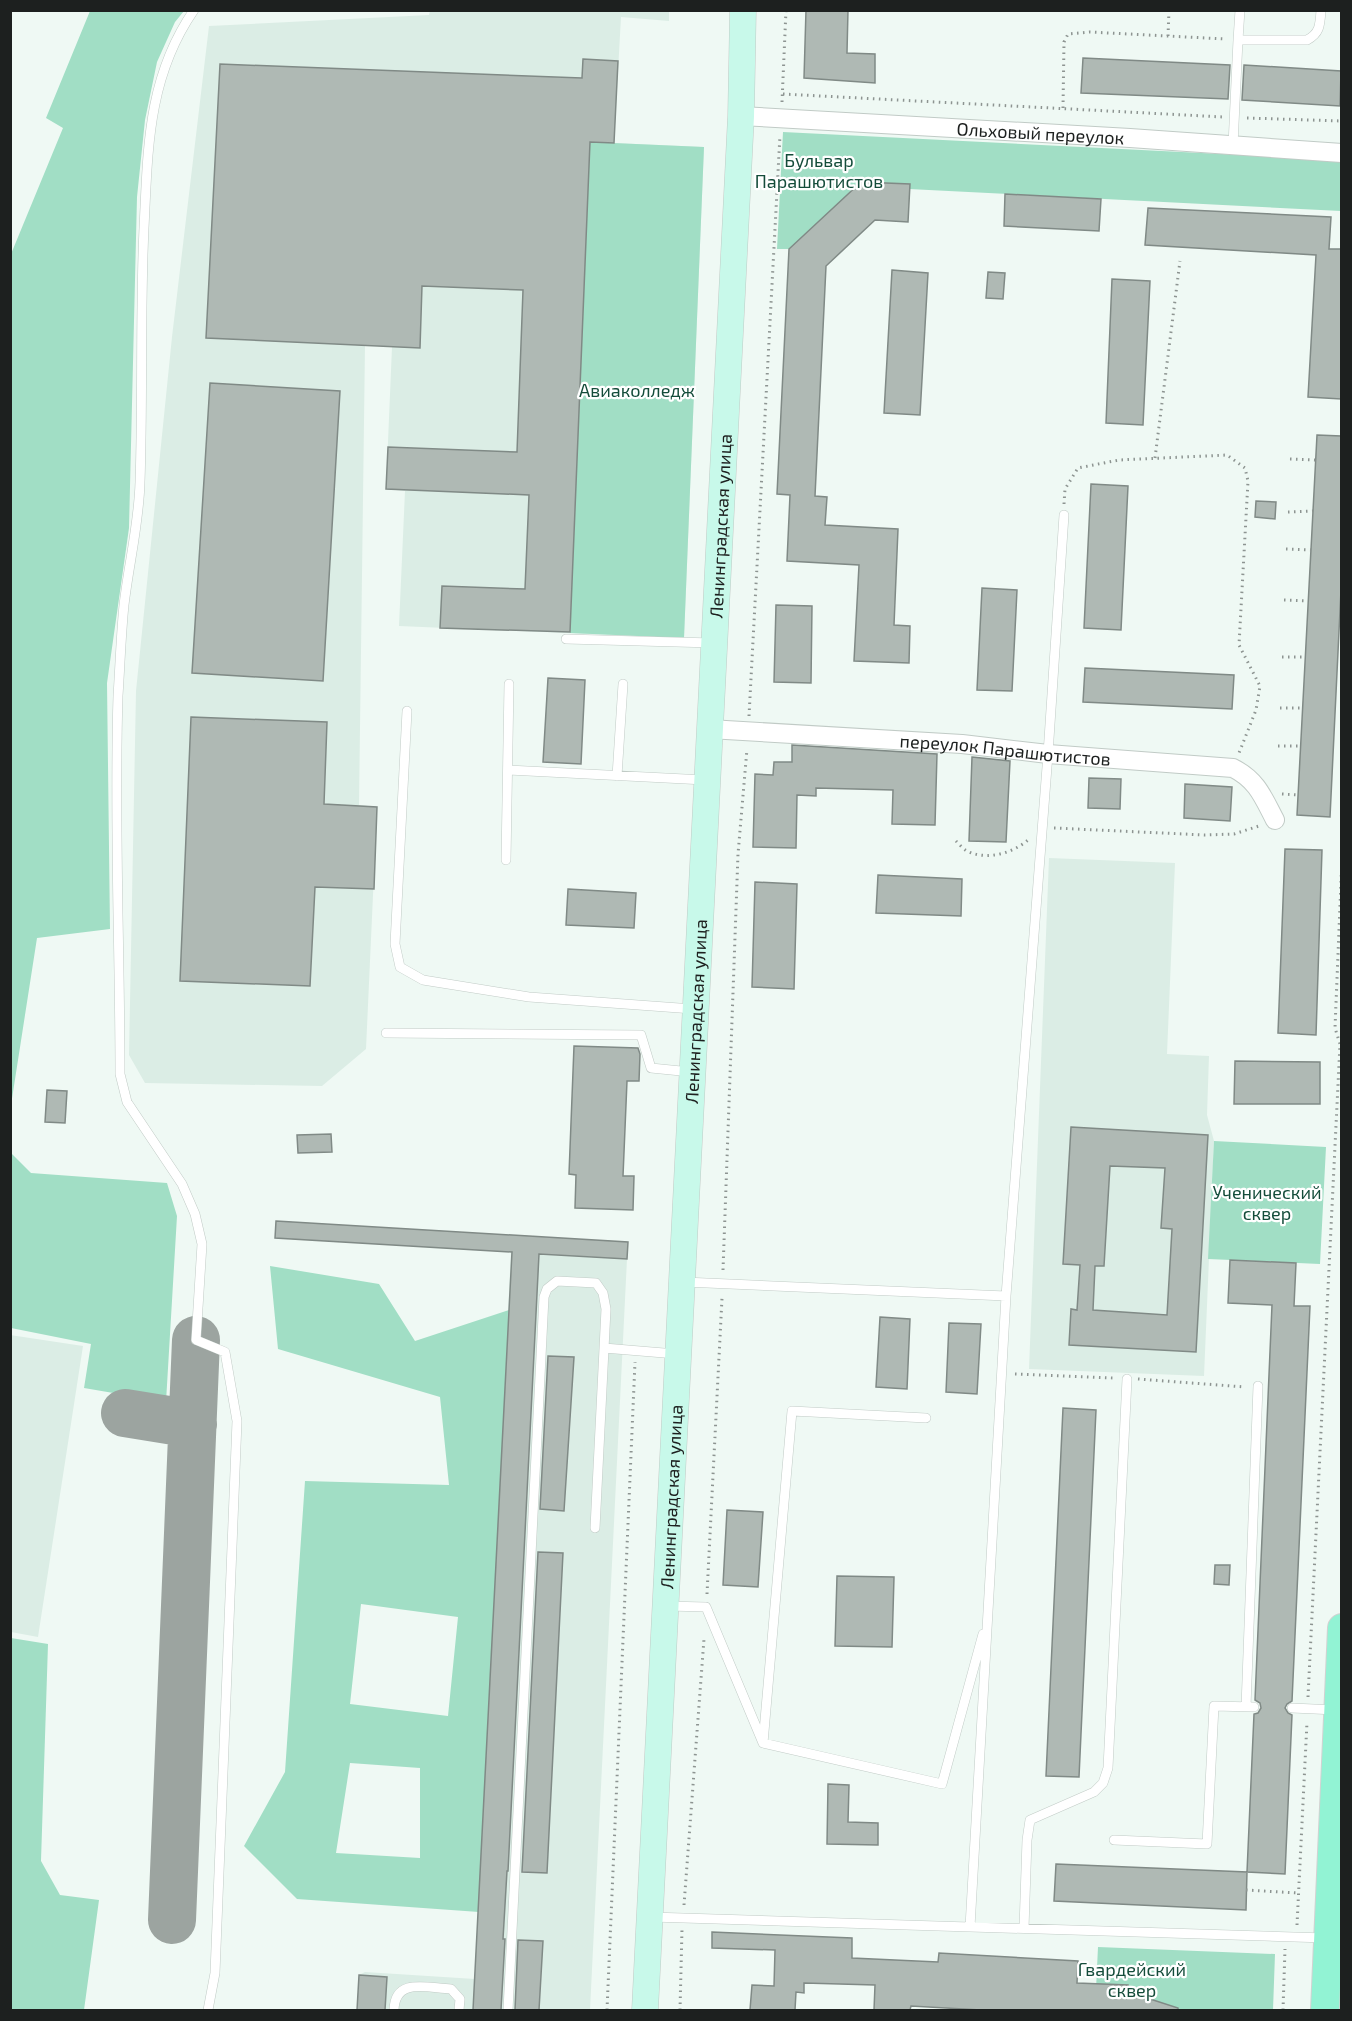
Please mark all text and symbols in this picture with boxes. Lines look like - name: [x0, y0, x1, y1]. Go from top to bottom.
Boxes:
- street label: Ольховый переулок: [956, 117, 1125, 149]
- park label: Бульвар Парашютистов: [755, 149, 883, 192]
- park label: Авиаколледж: [579, 379, 695, 401]
- street label: Ленинградская улица: [705, 433, 736, 619]
- street label: переулок Парашютистов: [899, 729, 1112, 770]
- street label: Ленинградская улица: [680, 918, 711, 1104]
- park label: Ученический сквер: [1212, 1181, 1322, 1224]
- street label: Ленинградская улица: [655, 1404, 687, 1590]
- park label: Гвардейский сквер: [1078, 1958, 1186, 2001]

